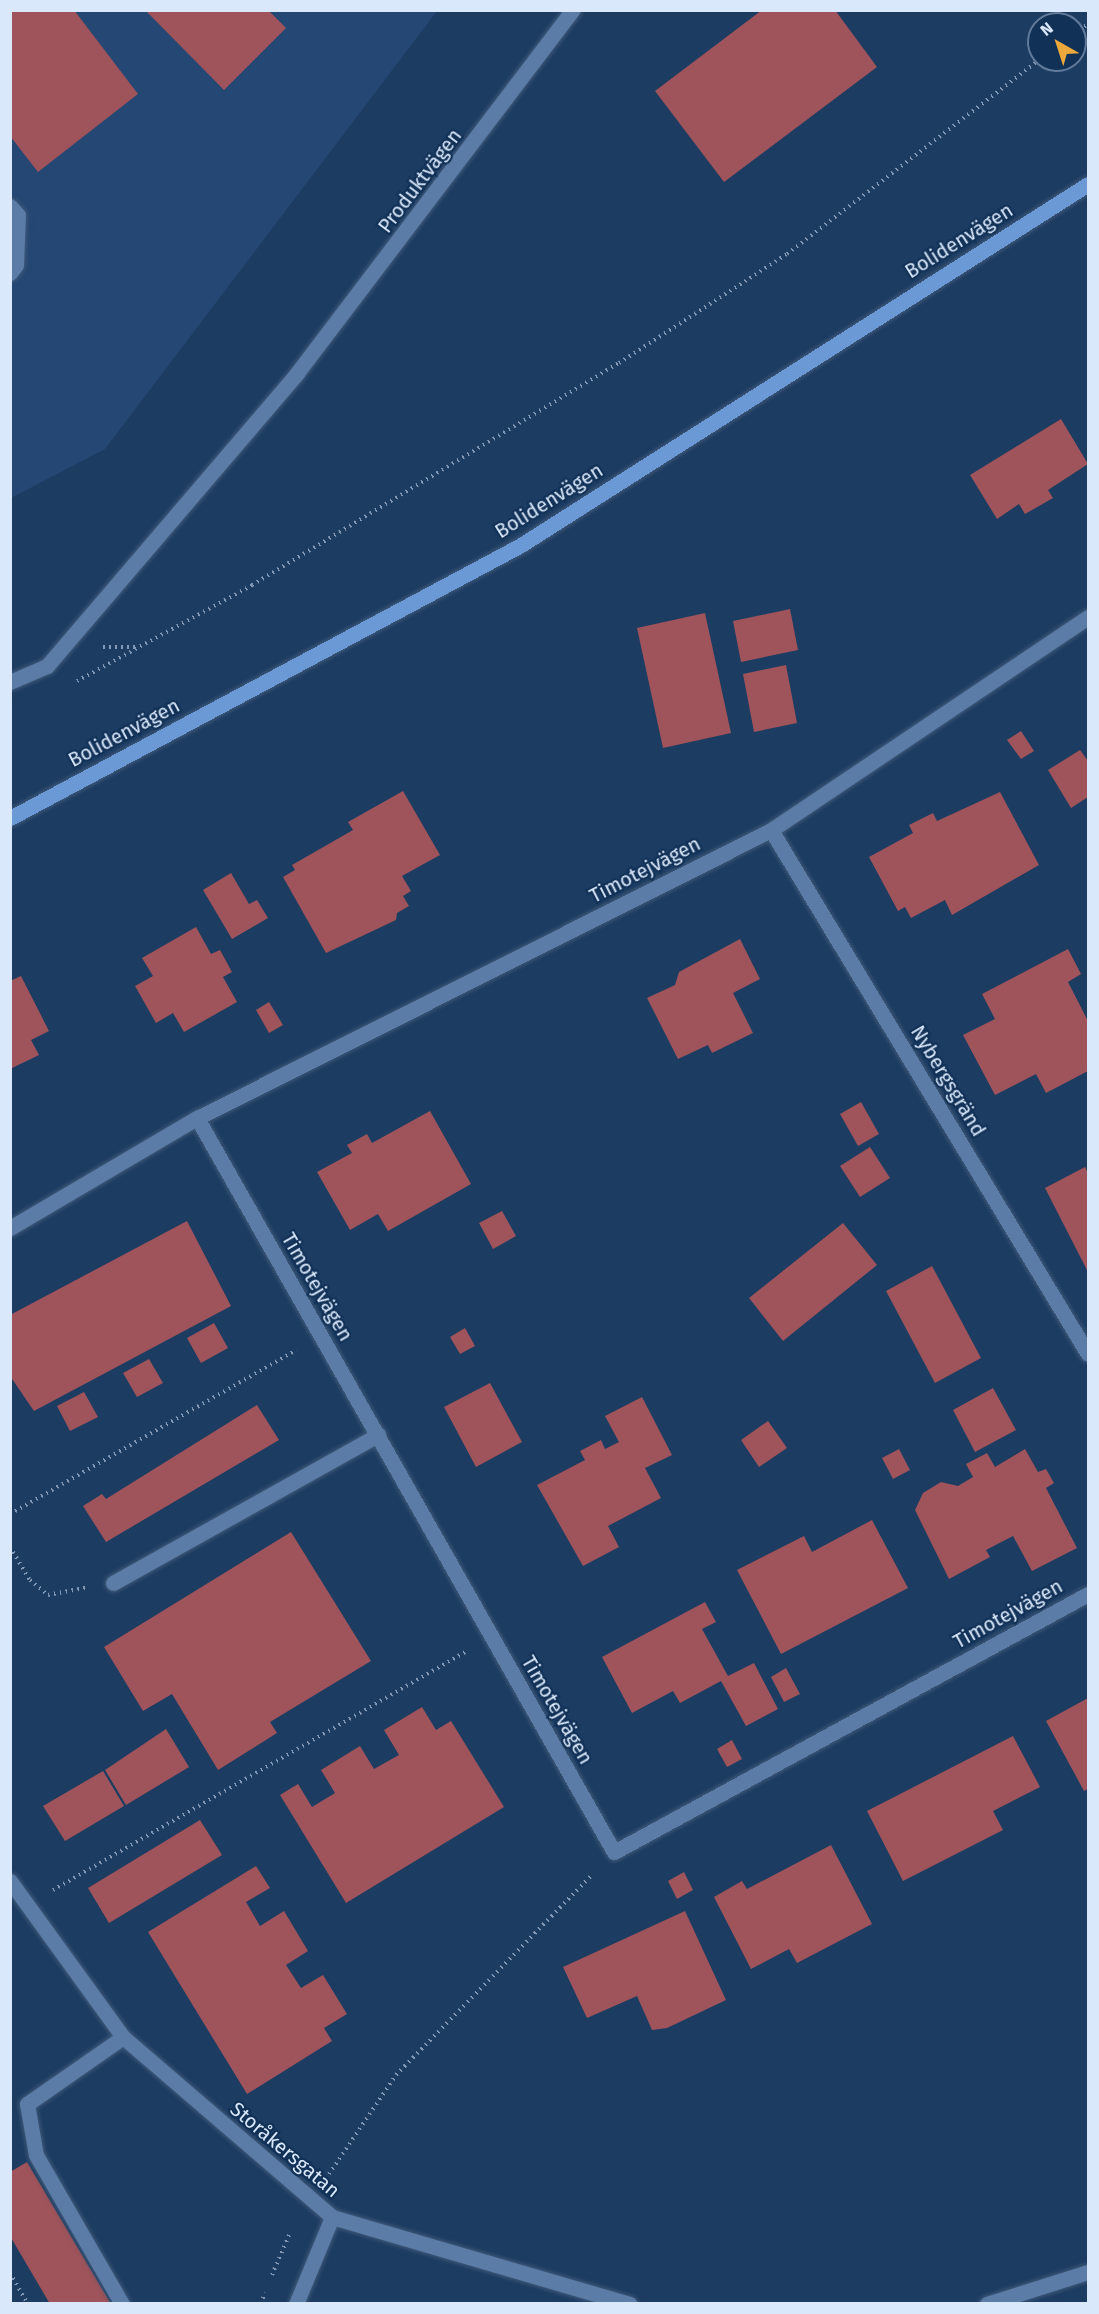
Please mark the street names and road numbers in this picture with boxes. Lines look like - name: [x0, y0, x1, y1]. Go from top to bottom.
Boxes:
- street label: Produktvägen: [373, 124, 467, 238]
- street label: Bolidenvägen: [901, 198, 1017, 284]
- street label: Bolidenvägen: [491, 458, 607, 544]
- street label: Bolidenvägen: [64, 694, 184, 772]
- street label: Timotejvägen: [586, 832, 704, 908]
- street label: Nybergsgränd: [905, 1021, 991, 1141]
- street label: Timotejvägen: [276, 1229, 358, 1345]
- street label: Timotejvägen: [949, 1574, 1067, 1654]
- street label: Timotejvägen: [516, 1652, 598, 1768]
- street label: Storåkersgatan: [225, 2097, 345, 2203]

